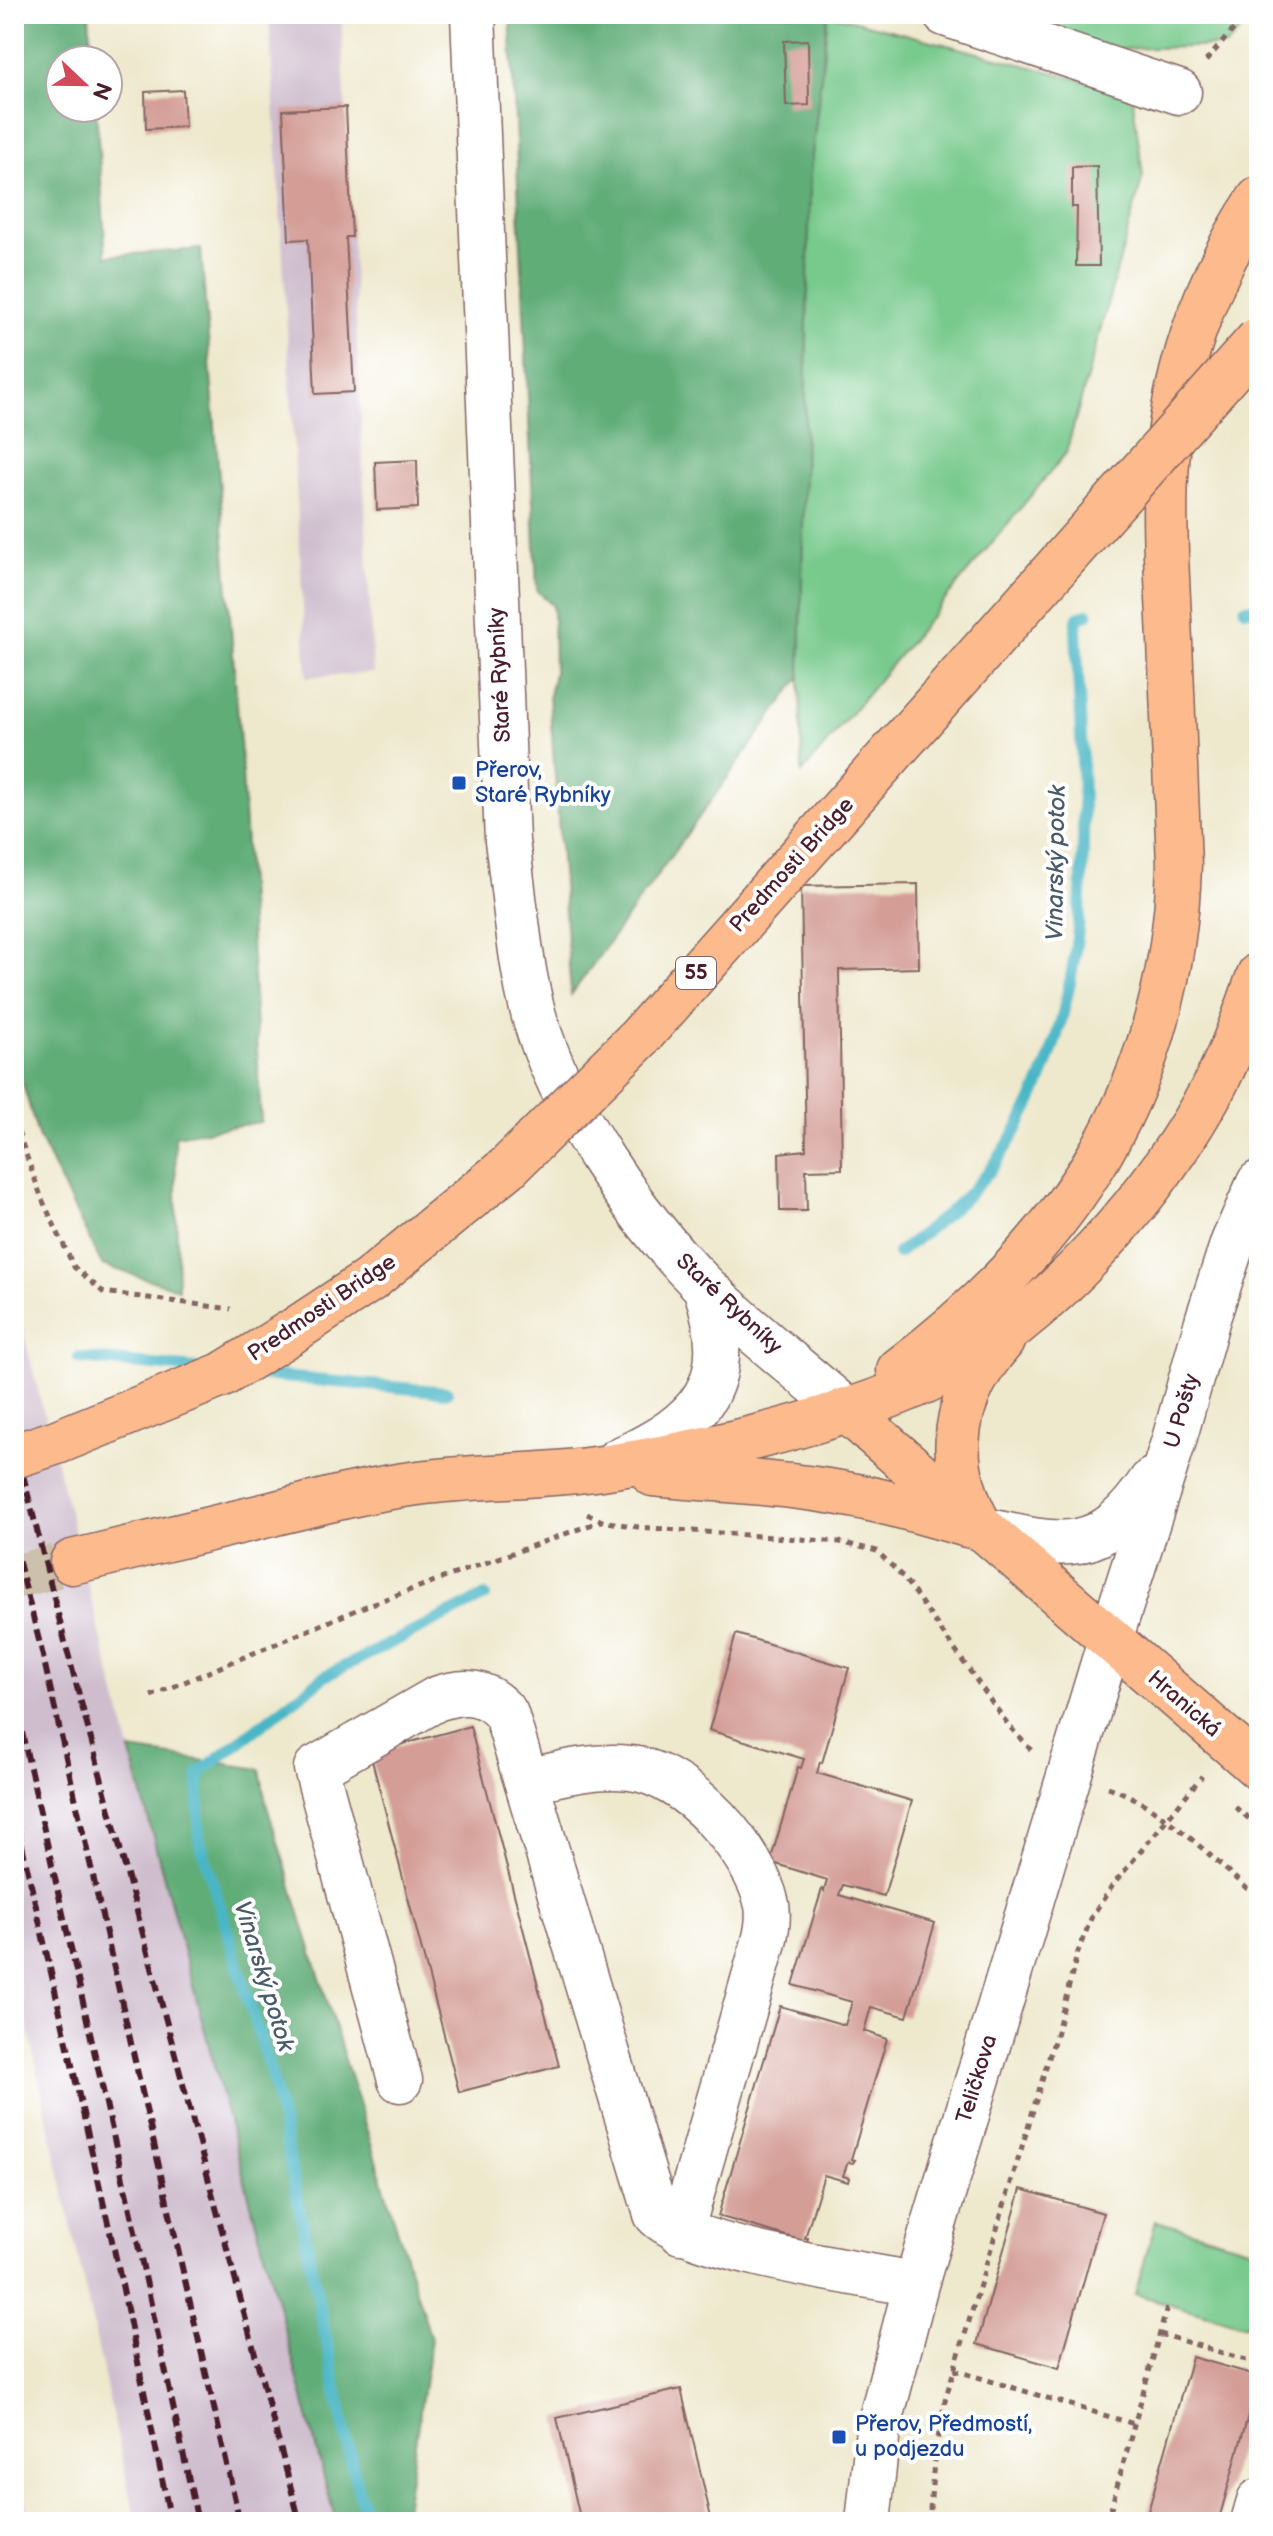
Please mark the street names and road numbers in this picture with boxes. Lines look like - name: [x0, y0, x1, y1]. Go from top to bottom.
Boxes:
- street label: Staré Rybníky: [483, 607, 517, 743]
- street label: Predmosti Bridge: [724, 792, 860, 938]
- road number: 55: [676, 957, 716, 989]
- street label: Predmosti Bridge: [243, 1248, 401, 1368]
- street label: Staré Rybníky: [670, 1248, 788, 1360]
- street label: U Pošty: [1158, 1371, 1206, 1451]
- street label: Hranická: [1142, 1665, 1226, 1743]
- street label: Teličkova: [951, 2031, 1003, 2127]

